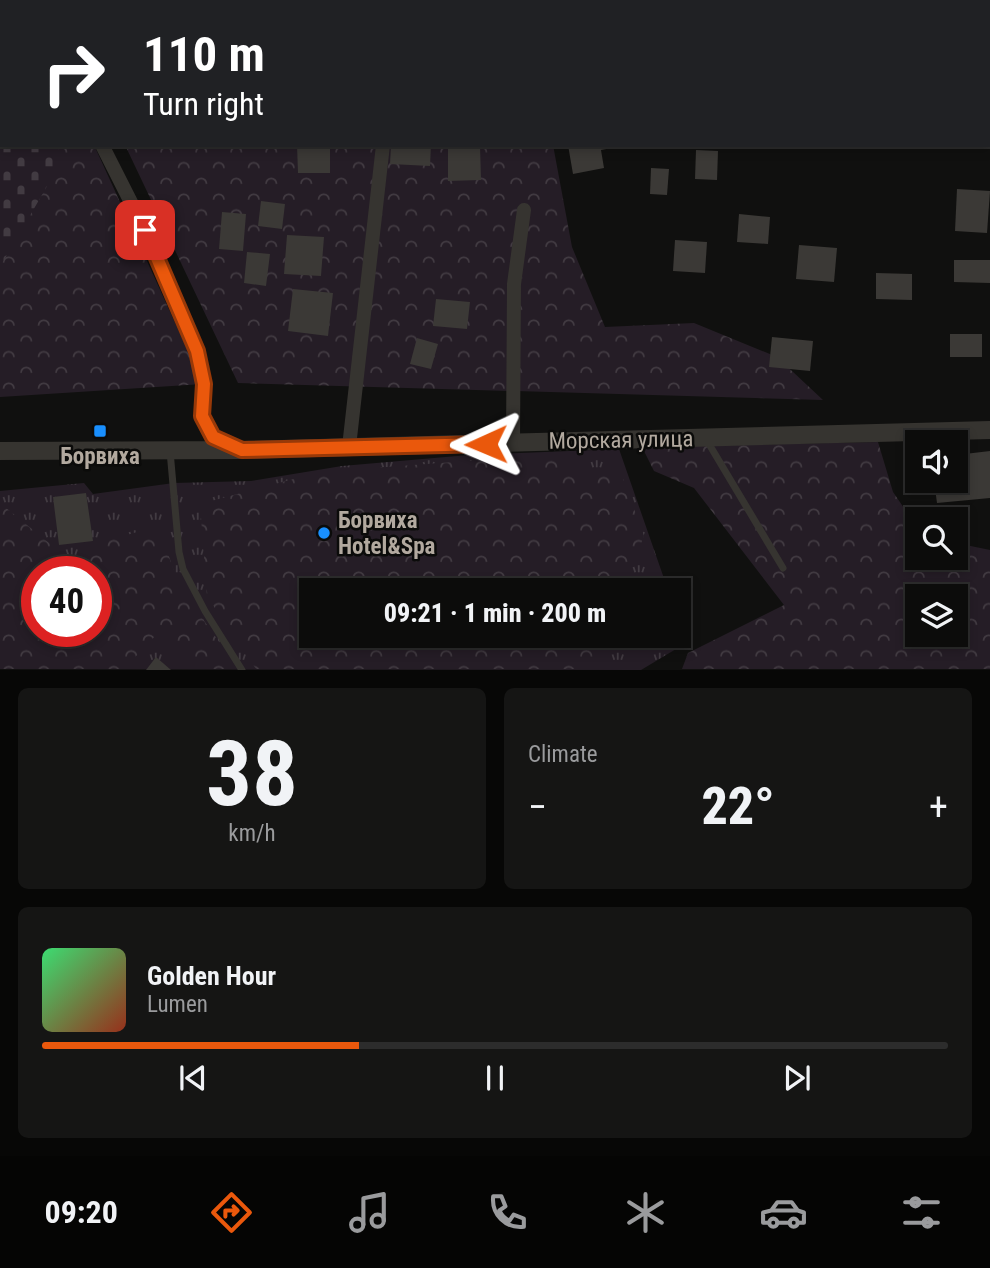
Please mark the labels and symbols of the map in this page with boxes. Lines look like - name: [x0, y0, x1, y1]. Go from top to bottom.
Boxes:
- pin: [115, 200, 175, 260]
- position arrow: [449, 407, 523, 481]
- marker: Борвиха: [92, 423, 108, 439]
- street label: Морская улица: [548, 425, 694, 455]
- place label: Борвиха: [60, 443, 140, 470]
- place label: Борвиха Hotel&Spa: [338, 507, 436, 560]
- marker: Борвиха Hotel&Spa: [316, 525, 332, 541]
- speed limit sign: 40: [21, 556, 112, 647]

